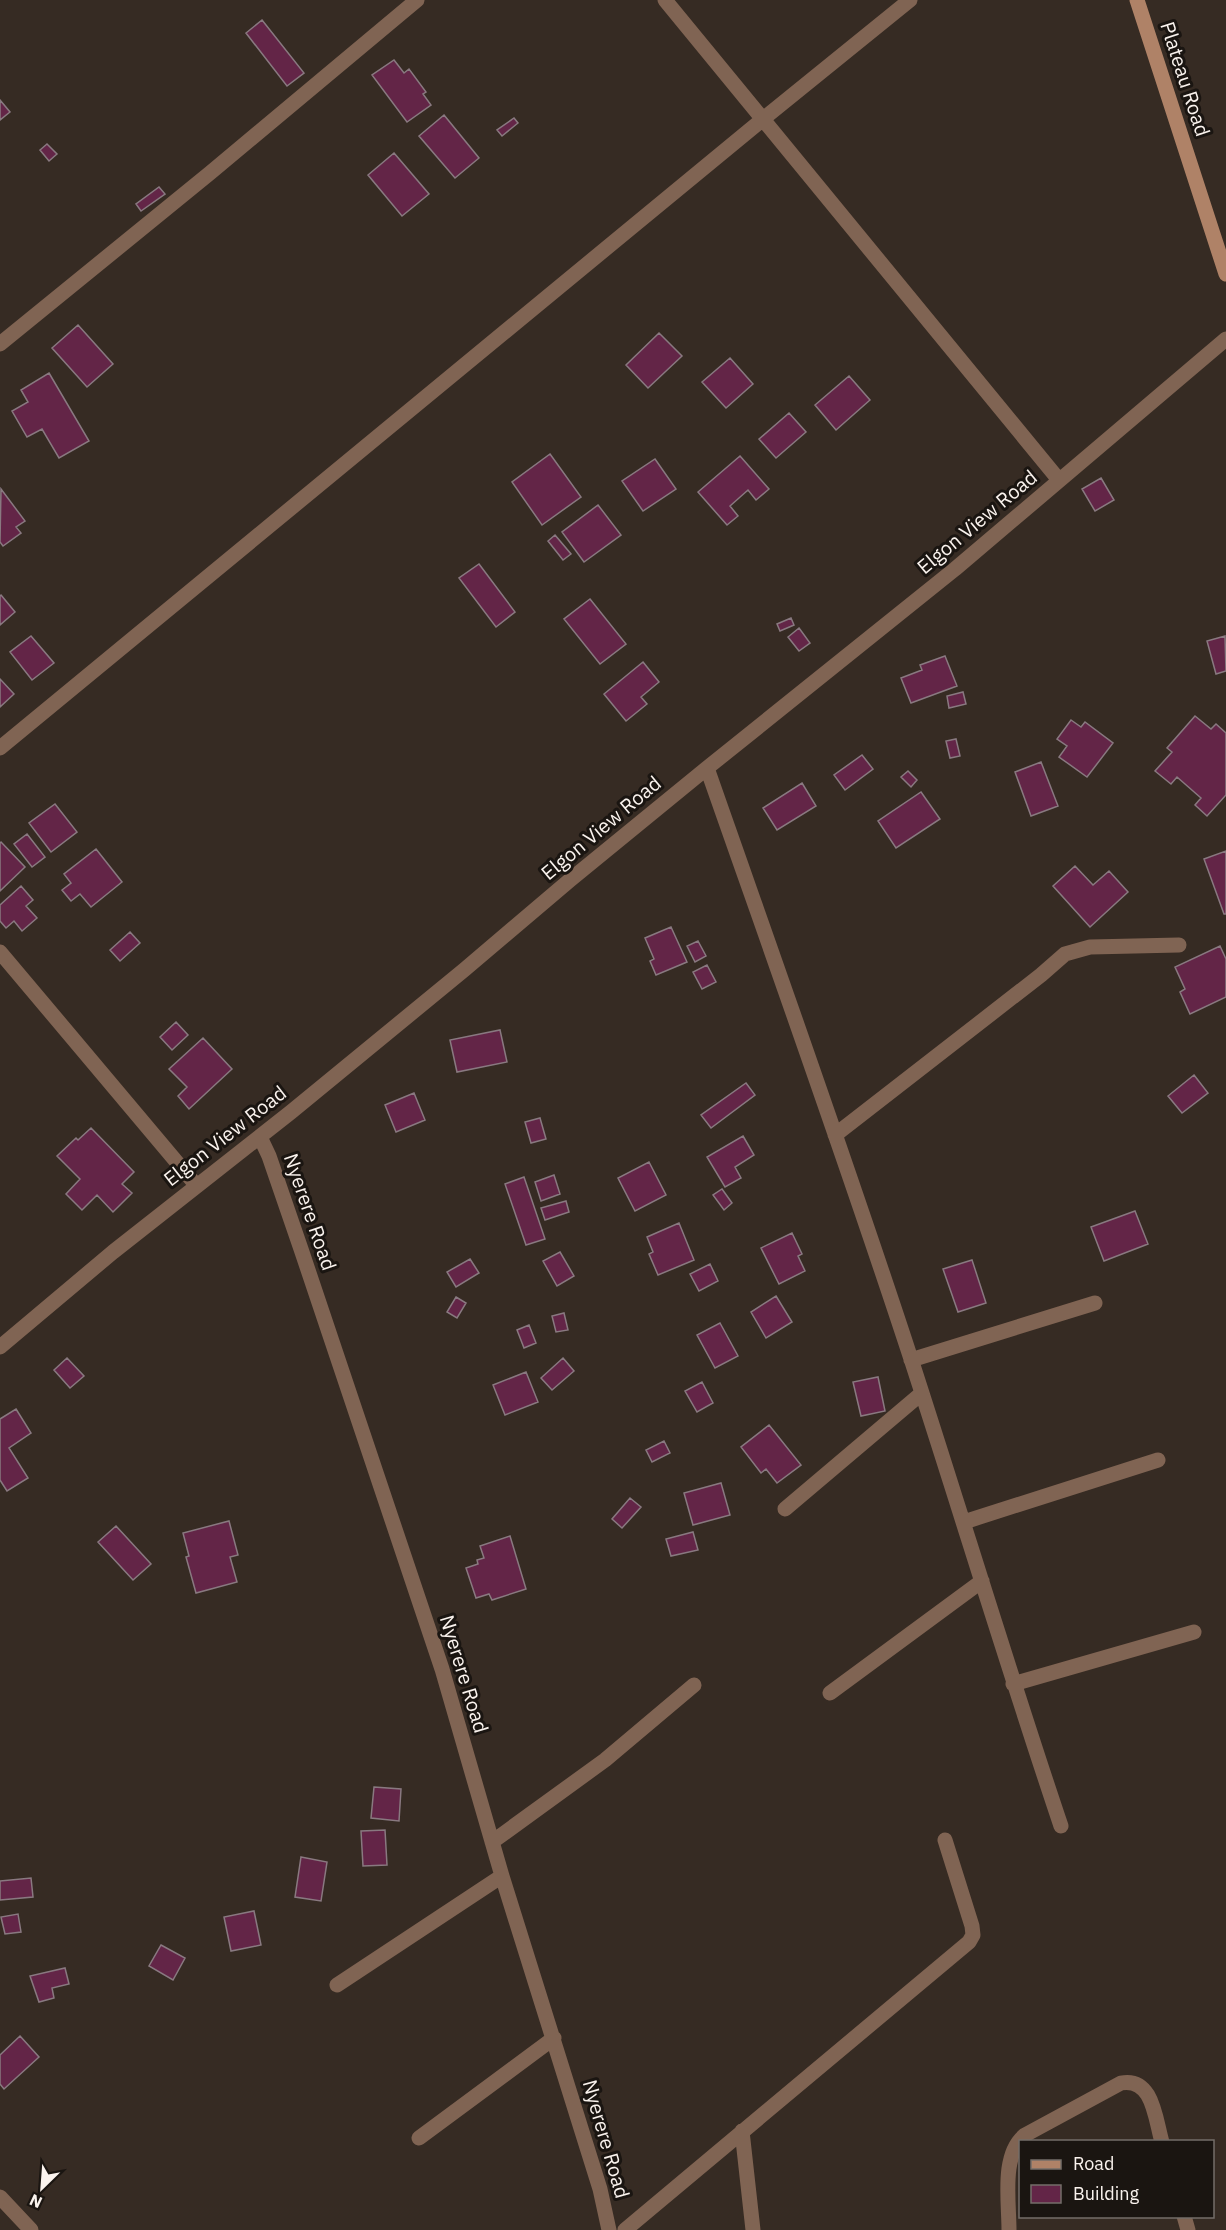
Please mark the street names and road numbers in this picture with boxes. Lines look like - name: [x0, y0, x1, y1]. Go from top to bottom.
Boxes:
- street label: Plateau Road: [1154, 18, 1217, 140]
- street label: Elgon View Road: [911, 463, 1042, 580]
- street label: Elgon View Road: [535, 769, 666, 886]
- street label: Elgon View Road: [158, 1079, 292, 1192]
- street label: Nyerere Road: [278, 1150, 343, 1274]
- street label: Nyerere Road: [434, 1612, 495, 1736]
- street label: Nyerere Road: [577, 2076, 636, 2201]

